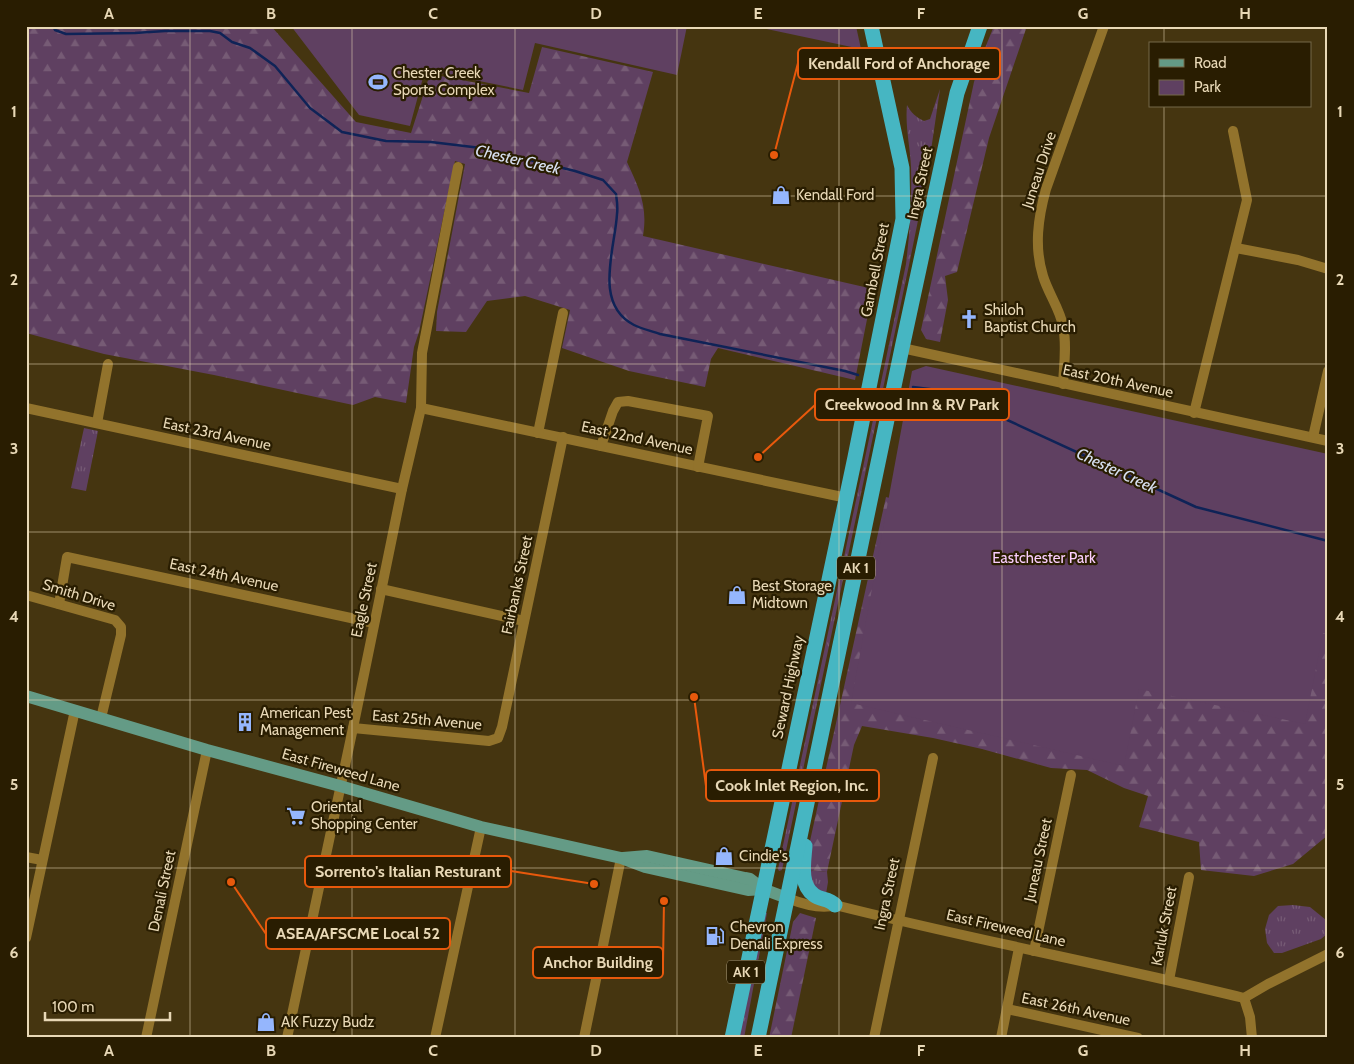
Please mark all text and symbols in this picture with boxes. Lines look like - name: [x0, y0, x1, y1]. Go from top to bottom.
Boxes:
- text: A: [104, 4, 114, 23]
- text: B: [266, 4, 276, 23]
- text: C: [428, 4, 438, 23]
- text: D: [590, 4, 602, 23]
- text: E: [753, 4, 763, 23]
- text: F: [917, 4, 926, 23]
- text: G: [1078, 4, 1088, 23]
- text: H: [1239, 4, 1251, 23]
- legend: [1149, 42, 1312, 108]
- callout: Kendall Ford of Anchorage: [798, 48, 1000, 79]
- text: Kendall Ford of Anchorage: [808, 54, 990, 73]
- text: Road: [1194, 54, 1227, 72]
- place label: Chester Creek Sports Complex: [393, 64, 495, 99]
- sports icon: Chester Creek Sports Complex: [367, 71, 389, 93]
- text: Park: [1194, 78, 1221, 96]
- text: 1: [11, 102, 17, 121]
- text: 1: [1337, 102, 1343, 121]
- street label: Juneau Drive: [1018, 129, 1060, 212]
- water label: Chester Creek: [474, 141, 563, 179]
- street label: Ingra Street: [904, 145, 936, 221]
- shop icon: Kendall Ford: [770, 184, 792, 206]
- place label: Kendall Ford: [796, 186, 874, 204]
- street label: Gambell Street: [857, 221, 893, 319]
- text: 2: [10, 270, 18, 289]
- text: 2: [1336, 270, 1344, 289]
- place label: Shiloh Baptist Church: [984, 301, 1076, 336]
- church icon: Shiloh Baptist Church: [958, 308, 980, 330]
- street label: East 20th Avenue: [1061, 360, 1175, 402]
- callout: Creekwood Inn & RV Park: [815, 389, 1009, 420]
- text: Creekwood Inn & RV Park: [825, 395, 1000, 414]
- street label: East 23rd Avenue: [161, 414, 273, 454]
- street label: East 22nd Avenue: [580, 417, 695, 459]
- text: 3: [10, 439, 18, 458]
- text: 3: [1336, 439, 1344, 458]
- water label: Chester Creek: [1074, 444, 1161, 498]
- street label: Fairbanks Street: [498, 534, 536, 636]
- park label: Eastchester Park: [992, 549, 1096, 567]
- street label: East 24th Avenue: [168, 555, 280, 595]
- road number: AK 1: [837, 556, 875, 580]
- street label: Eagle Street: [347, 561, 381, 639]
- street label: Smith Drive: [40, 575, 118, 615]
- place label: Best Storage Midtown: [752, 577, 832, 612]
- shop icon: Best Storage Midtown: [726, 584, 748, 606]
- text: 4: [9, 607, 19, 626]
- text: 4: [1335, 607, 1345, 626]
- street label: Seward Highway: [768, 633, 808, 740]
- place label: American Pest Management: [260, 704, 351, 739]
- street label: East 25th Avenue: [371, 706, 483, 734]
- building icon: American Pest Management: [234, 711, 256, 733]
- street label: East Fireweed Lane: [280, 745, 402, 796]
- callout: Cook Inlet Region, Inc.: [706, 770, 879, 801]
- text: 5: [10, 775, 18, 794]
- text: 5: [1336, 775, 1344, 794]
- text: Cook Inlet Region, Inc.: [715, 776, 869, 795]
- place label: Oriental Shopping Center: [311, 798, 418, 833]
- supermarket icon: Oriental Shopping Center: [285, 805, 307, 827]
- street label: Juneau Street: [1020, 817, 1056, 904]
- shop icon: Cindie's: [713, 845, 735, 867]
- place label: Cindie's: [739, 847, 788, 865]
- street label: Denali Street: [145, 849, 179, 933]
- callout: Sorrento's Italian Resturant: [305, 856, 511, 887]
- street label: Ingra Street: [871, 856, 903, 932]
- text: Sorrento's Italian Resturant: [315, 862, 501, 881]
- street label: Karluk Street: [1147, 885, 1181, 967]
- street label: East Fireweed Lane: [945, 906, 1068, 951]
- callout: ASEA/AFSCME Local 52: [266, 918, 450, 949]
- place label: Chevron Denali Express: [730, 918, 823, 953]
- text: ASEA/AFSCME Local 52: [276, 924, 440, 943]
- fuel station icon: Chevron Denali Express: [704, 925, 726, 947]
- text: 6: [10, 943, 19, 962]
- text: 6: [1336, 943, 1345, 962]
- callout: Anchor Building: [533, 947, 663, 978]
- text: Anchor Building: [543, 953, 653, 972]
- road number: AK 1: [727, 960, 765, 984]
- scale bar: [45, 989, 170, 1021]
- street label: East 26th Avenue: [1020, 989, 1132, 1029]
- text: 100 m: [52, 998, 94, 1016]
- shop icon: AK Fuzzy Budz: [255, 1011, 277, 1033]
- place label: AK Fuzzy Budz: [281, 1013, 374, 1031]
- text: A: [104, 1041, 114, 1060]
- text: B: [266, 1041, 276, 1060]
- text: C: [428, 1041, 438, 1060]
- text: D: [590, 1041, 602, 1060]
- text: E: [753, 1041, 763, 1060]
- text: F: [917, 1041, 926, 1060]
- text: G: [1078, 1041, 1088, 1060]
- text: H: [1239, 1041, 1251, 1060]

